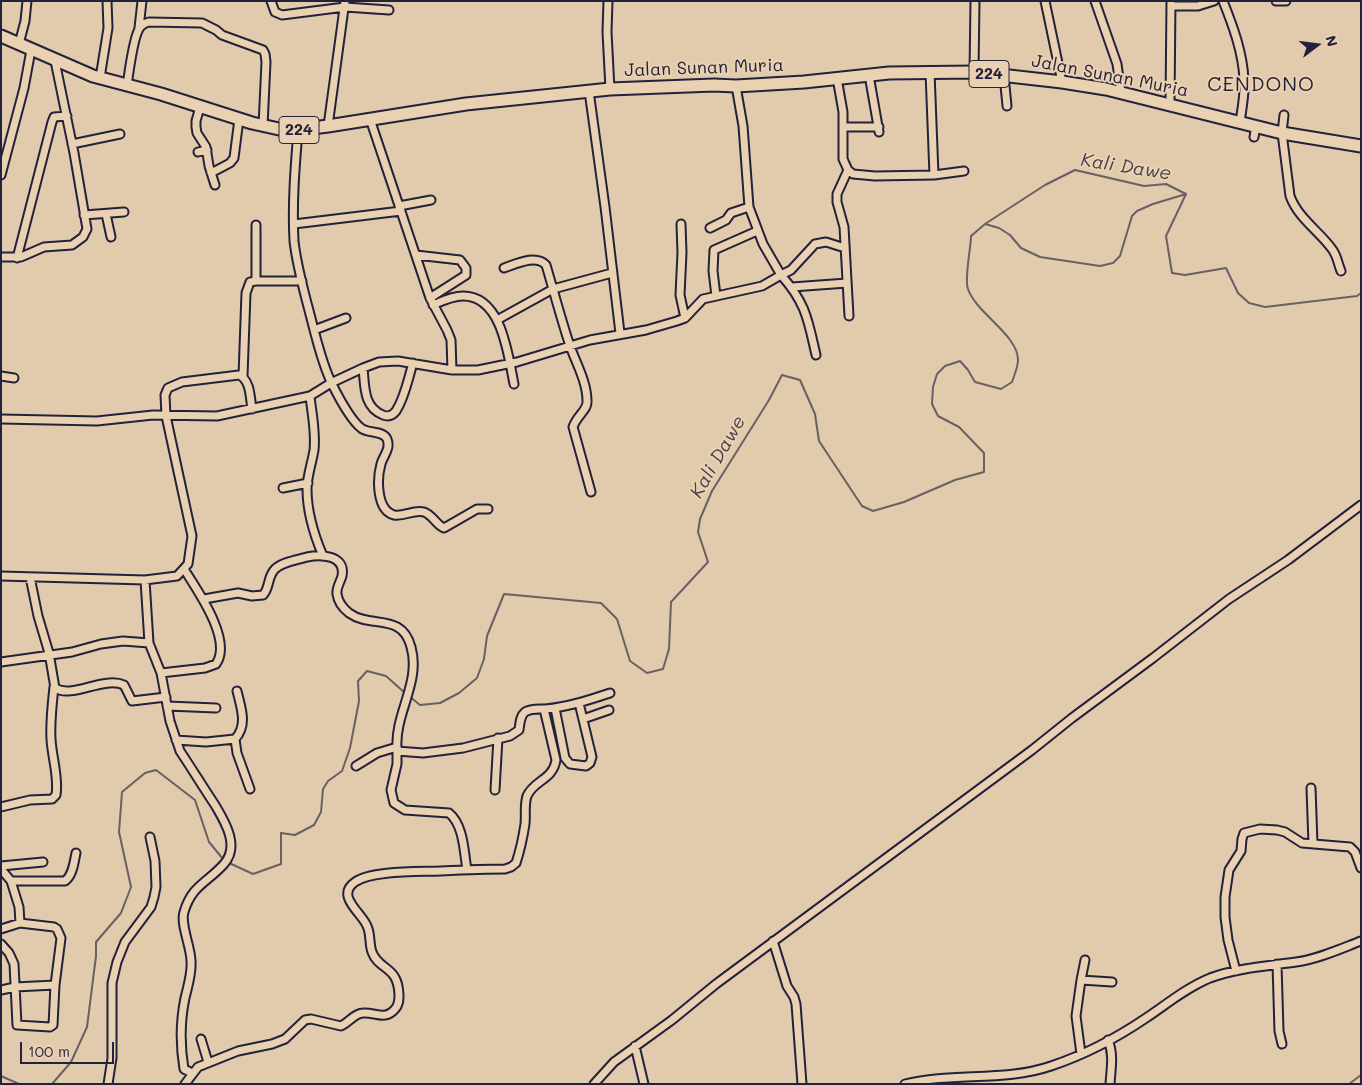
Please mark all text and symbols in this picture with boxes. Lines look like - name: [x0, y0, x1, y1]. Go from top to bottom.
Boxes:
- north arrow: [1292, 20, 1342, 70]
- text: N: [1321, 33, 1343, 49]
- street label: Jalan Sunan Muria: [1030, 50, 1190, 102]
- street label: Jalan Sunan Muria: [624, 54, 784, 82]
- road number: 224: [969, 61, 1009, 88]
- district label: CENDONO: [1206, 73, 1316, 97]
- road number: 224: [279, 116, 319, 144]
- water label: Kali Dawe: [1079, 149, 1173, 185]
- water label: Kali Dawe: [685, 412, 751, 502]
- scale bar: [22, 1032, 116, 1064]
- text: 100 m: [28, 1041, 70, 1061]

